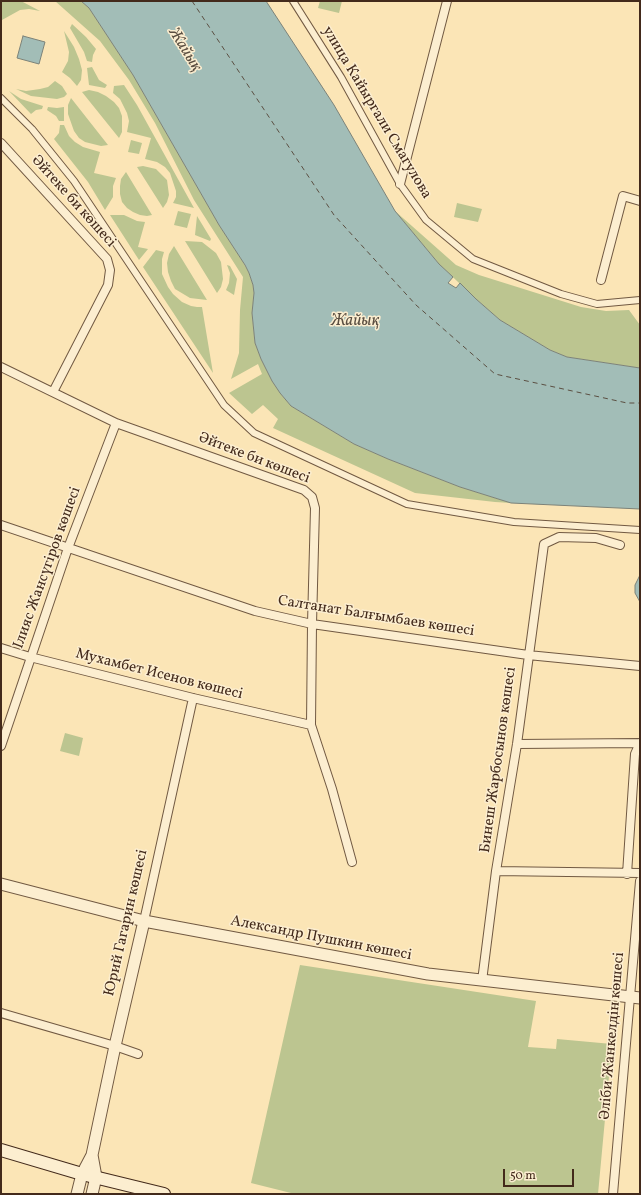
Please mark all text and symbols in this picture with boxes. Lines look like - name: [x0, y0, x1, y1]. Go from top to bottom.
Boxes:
- street label: улица Кайыргали Смагулова: [317, 23, 435, 203]
- water label: Жайық: [163, 25, 205, 75]
- street label: Әйтеке би көшесі: [27, 152, 119, 252]
- water label: Жайық: [331, 312, 379, 332]
- street label: Әйтеке би көшесі: [196, 430, 312, 488]
- street label: Ілияс Жансүгіров көшесі: [10, 485, 86, 651]
- street label: Салтанат Балғымбаев көшесі: [276, 593, 476, 641]
- street label: Мухамбет Исенов көшесі: [73, 645, 245, 705]
- street label: Бинеш Жарбосынов көшесі: [477, 666, 521, 854]
- street label: Юрий Гагарин көшесі: [101, 848, 153, 998]
- street label: Александр Пушкин көшесі: [229, 913, 413, 965]
- street label: Әліби Жанкелдін көшесі: [597, 951, 629, 1121]
- scale bar: [505, 1161, 576, 1187]
- text: 50 m: [510, 1168, 536, 1184]

